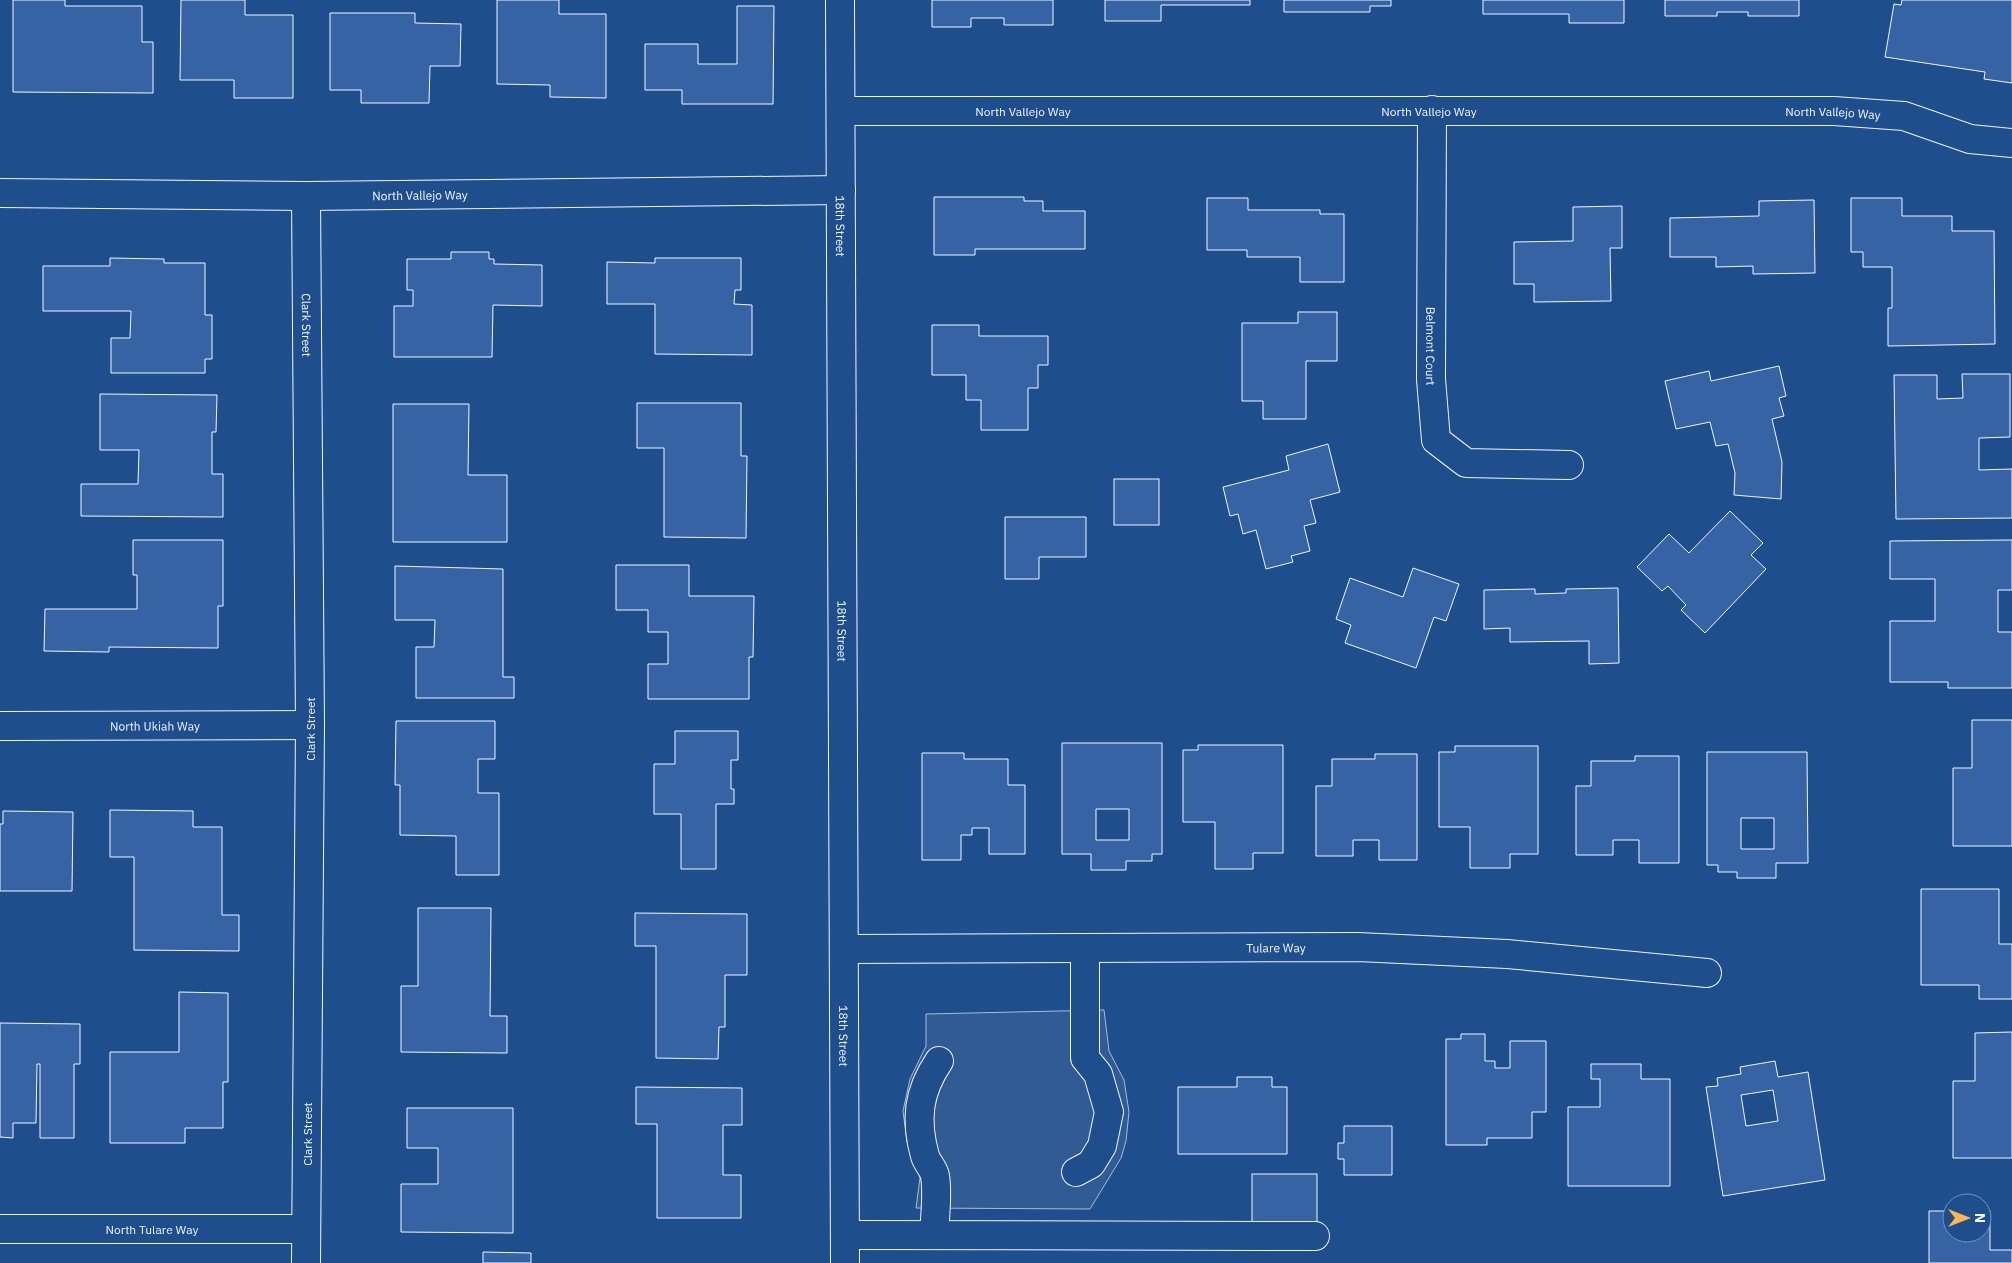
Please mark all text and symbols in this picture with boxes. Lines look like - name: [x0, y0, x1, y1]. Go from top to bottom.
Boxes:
- street label: North Vallejo Way: [975, 104, 1071, 119]
- street label: North Vallejo Way: [1381, 104, 1477, 119]
- street label: North Vallejo Way: [1785, 104, 1881, 122]
- street label: North Vallejo Way: [372, 187, 468, 203]
- street label: 18th Street: [833, 195, 849, 257]
- street label: Clark Street: [299, 293, 315, 357]
- street label: Belmont Court: [1423, 307, 1439, 386]
- street label: 18th Street: [835, 600, 850, 662]
- street label: Clark Street: [303, 697, 318, 761]
- street label: North Ukiah Way: [110, 718, 200, 733]
- street label: Tulare Way: [1246, 940, 1306, 955]
- street label: 18th Street: [836, 1005, 852, 1067]
- street label: Clark Street: [300, 1102, 315, 1166]
- north arrow: [1942, 1193, 1992, 1243]
- text: N: [1971, 1213, 1989, 1223]
- street label: North Tulare Way: [105, 1222, 199, 1237]

